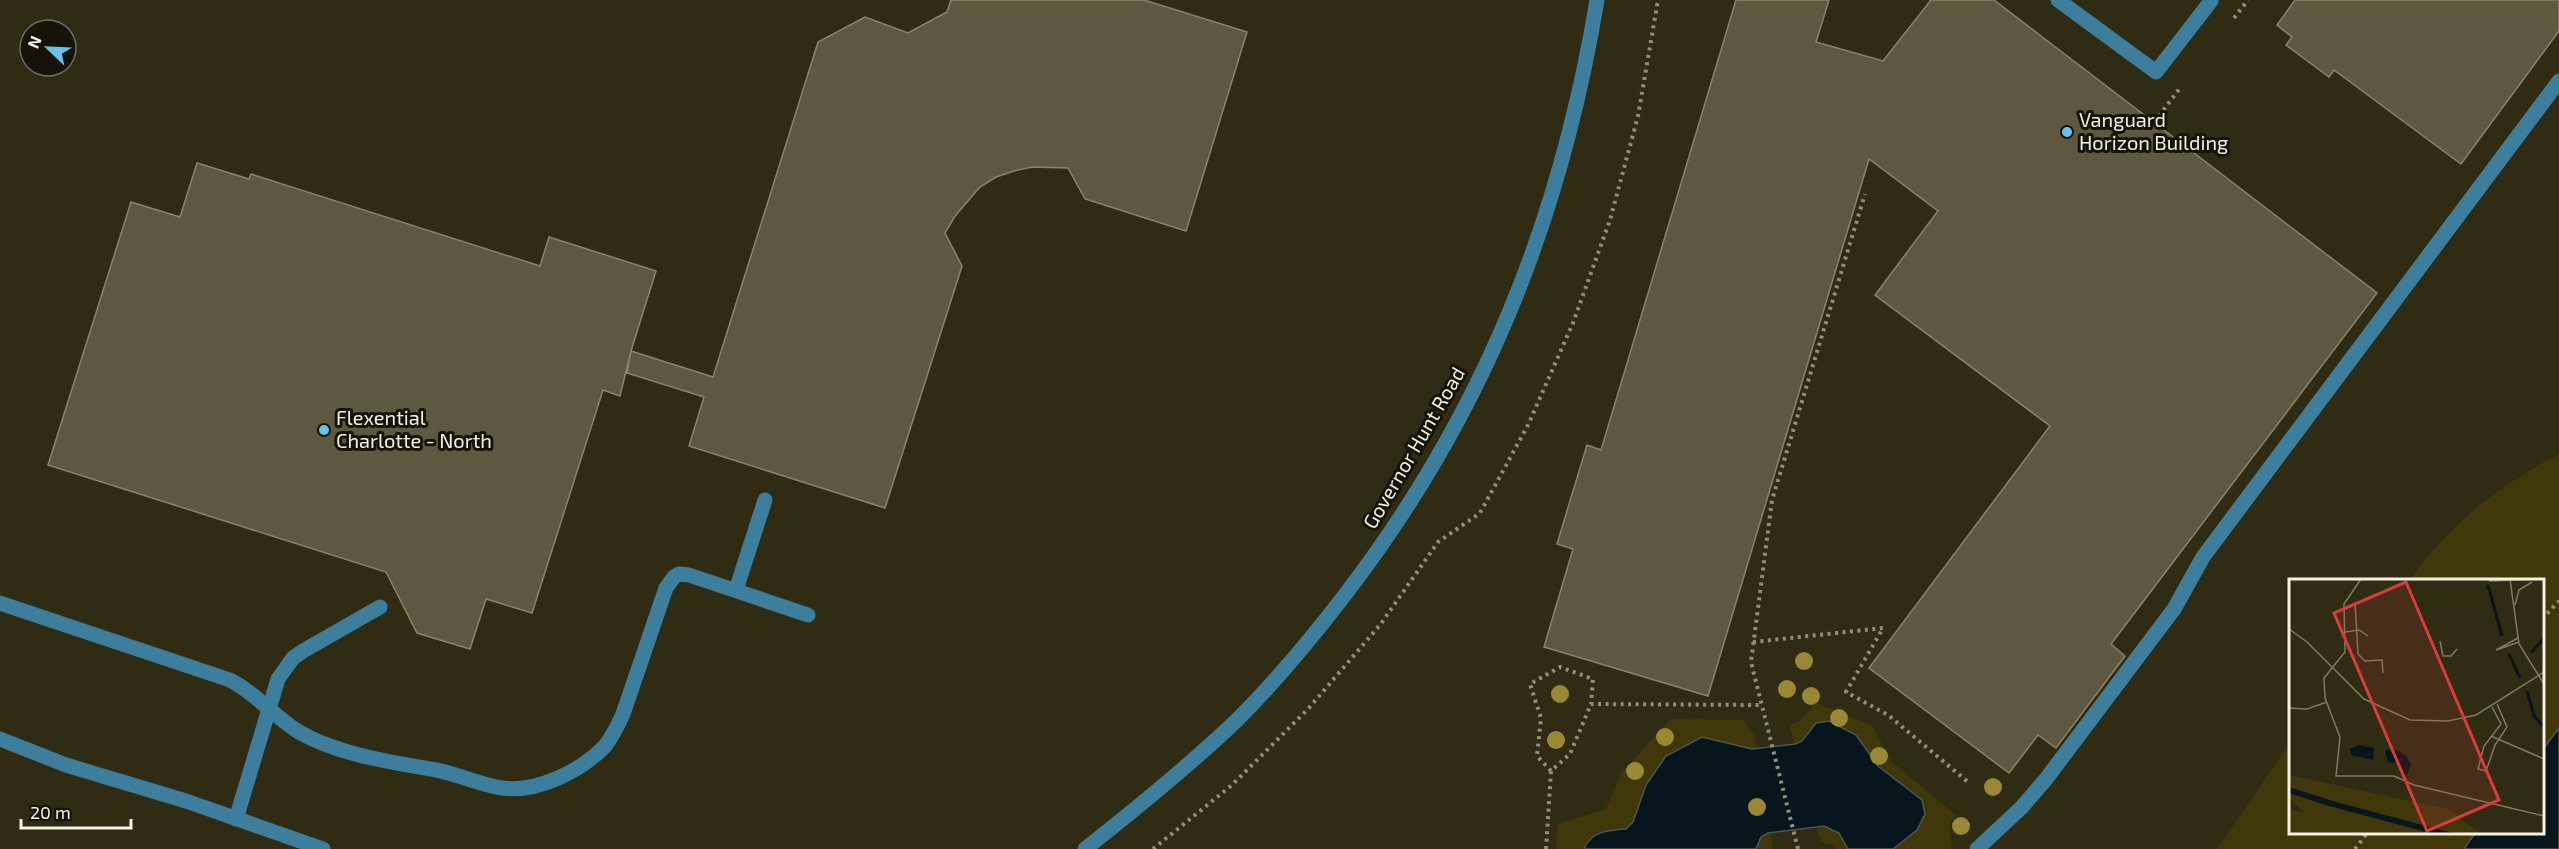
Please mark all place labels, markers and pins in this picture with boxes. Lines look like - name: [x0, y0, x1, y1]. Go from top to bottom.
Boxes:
- place label: Vanguard Horizon Building: [2079, 107, 2228, 154]
- marker: Vanguard Horizon Building: [2060, 125, 2074, 139]
- place label: Flexential Charlotte - North: [336, 405, 492, 452]
- marker: Flexential Charlotte - North: [317, 423, 331, 437]

